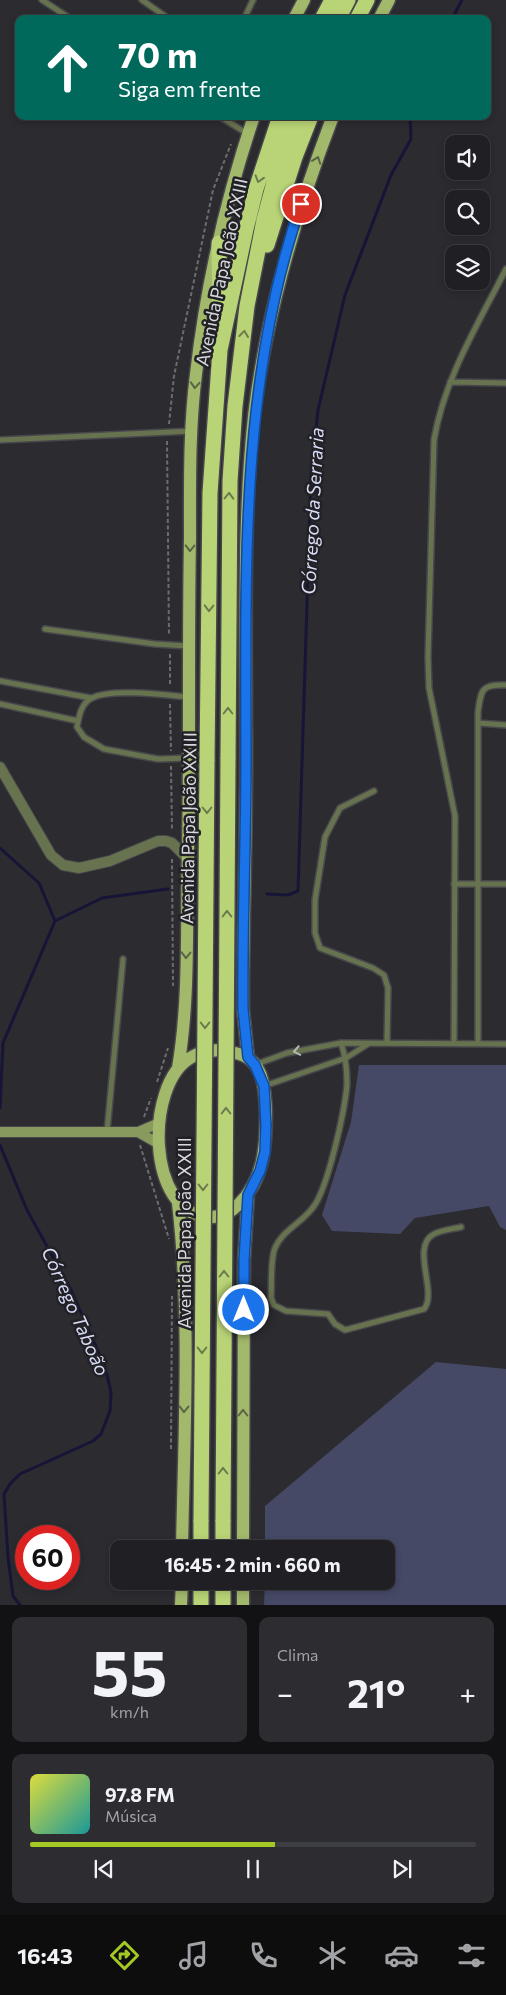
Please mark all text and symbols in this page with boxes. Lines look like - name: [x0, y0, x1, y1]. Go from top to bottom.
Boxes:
- text: 70 m: [118, 32, 198, 75]
- icon: ahead: [35, 35, 100, 100]
- text: Siga em frente: [118, 75, 261, 102]
- map controls: [445, 135, 490, 290]
- button: sound: [445, 135, 490, 180]
- one-way arrow: [311, 156, 321, 164]
- one-way arrow: [255, 175, 265, 183]
- street label: Avenida Papa João XXIII: [190, 176, 252, 368]
- pin: [280, 183, 322, 225]
- icon: arrive: [287, 190, 315, 218]
- button: search: [445, 190, 490, 235]
- button: layers: [445, 245, 490, 290]
- one-way arrow: [238, 330, 249, 338]
- one-way arrow: [190, 382, 201, 390]
- water label: Córrego da Serraria: [296, 427, 328, 595]
- one-way arrow: [224, 491, 234, 499]
- one-way arrow: [185, 544, 195, 552]
- one-way arrow: [204, 605, 214, 613]
- one-way arrow: [223, 706, 233, 714]
- street label: Avenida Papa João XXIII: [175, 732, 201, 924]
- one-way arrow: [202, 806, 212, 814]
- one-way arrow: [222, 910, 232, 918]
- one-way arrow: [181, 952, 191, 960]
- one-way arrow: [200, 1022, 210, 1029]
- one-way arrow: [293, 1046, 302, 1056]
- one-way arrow: [221, 1107, 231, 1115]
- street label: Avenida Papa João XXIII: [173, 1137, 195, 1329]
- one-way arrow: [198, 1184, 208, 1192]
- water label: Córrego Taboão: [37, 1243, 115, 1379]
- one-way arrow: [219, 1270, 230, 1278]
- position arrow: [217, 1283, 269, 1335]
- one-way arrow: [197, 1346, 207, 1354]
- one-way arrow: [179, 1405, 189, 1413]
- one-way arrow: [238, 1408, 248, 1416]
- one-way arrow: [218, 1467, 228, 1475]
- speed limit sign: 60: [15, 1525, 80, 1590]
- text: 16:45 · 2 min · 660 m: [164, 1553, 341, 1576]
- text: 55: [92, 1630, 167, 1709]
- text: Clima: [277, 1645, 318, 1664]
- text: 21°: [347, 1669, 405, 1716]
- text: −: [277, 1676, 293, 1710]
- text: +: [460, 1676, 476, 1710]
- text: km/h: [110, 1702, 149, 1721]
- text: 97.8 FM: [105, 1783, 175, 1806]
- text: Música: [105, 1806, 157, 1825]
- icon: previous: [90, 1855, 118, 1883]
- icon: pause: [239, 1855, 267, 1883]
- icon: next: [388, 1855, 416, 1883]
- icon: directions: [107, 1938, 142, 1973]
- icon: music: [176, 1938, 211, 1973]
- icon: phone: [246, 1938, 281, 1973]
- icon: climate: [315, 1938, 350, 1973]
- icon: car: [384, 1938, 419, 1973]
- icon: filters: [454, 1938, 489, 1973]
- text: 16:43: [17, 1942, 73, 1969]

